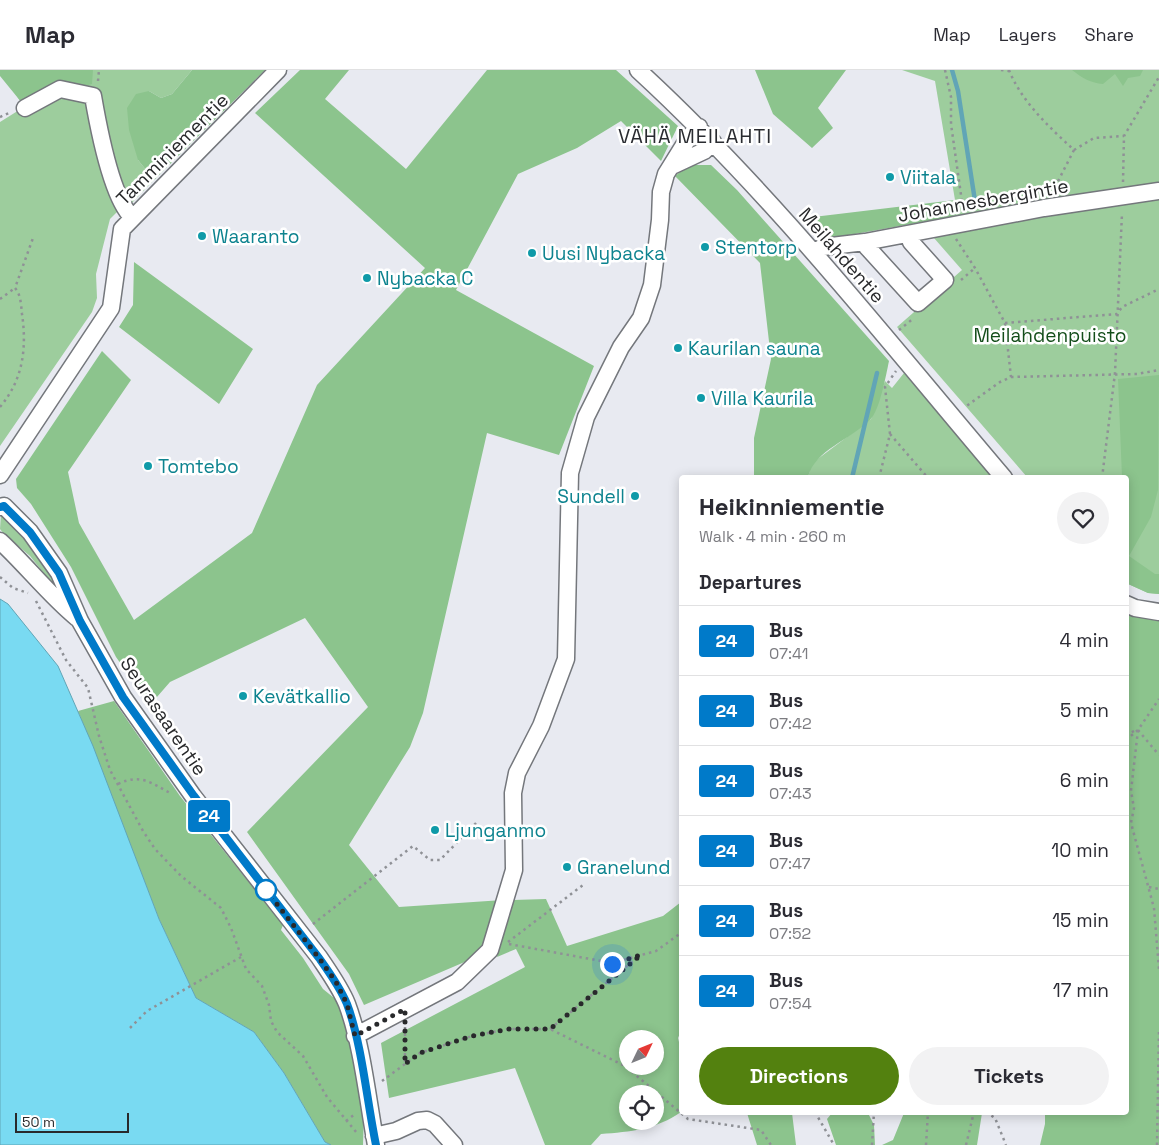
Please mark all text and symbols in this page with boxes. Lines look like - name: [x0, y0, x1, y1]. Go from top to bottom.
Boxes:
- text: Map: [25, 19, 75, 50]
- text: Map: [933, 23, 971, 46]
- text: Layers: [999, 23, 1056, 46]
- text: Share: [1084, 23, 1134, 46]
- street label: Tamminiementie: [111, 88, 234, 211]
- district label: VÄHÄ MEILAHTI: [618, 123, 772, 149]
- place label: Viitala: [900, 165, 956, 190]
- marker: Viitala: [884, 171, 896, 183]
- street label: Johannesbergintie: [896, 173, 1070, 228]
- street label: Meilahdentie: [793, 202, 890, 308]
- place label: Waaranto: [212, 224, 300, 249]
- marker: Waaranto: [196, 230, 208, 242]
- place label: Stentorp: [715, 235, 797, 260]
- place label: Uusi Nybacka: [542, 241, 665, 266]
- marker: Stentorp: [699, 241, 711, 253]
- marker: Uusi Nybacka: [526, 247, 538, 259]
- place label: Nybacka C: [377, 266, 474, 291]
- marker: Nybacka C: [361, 272, 373, 284]
- park label: Meilahdenpuisto: [973, 323, 1127, 348]
- place label: Kaurilan sauna: [688, 336, 821, 361]
- marker: Kaurilan sauna: [672, 342, 684, 354]
- place label: Villa Kaurila: [711, 386, 814, 411]
- marker: Villa Kaurila: [695, 392, 707, 404]
- place label: Tomtebo: [158, 454, 239, 479]
- marker: Tomtebo: [142, 460, 154, 472]
- place label: Sundell: [557, 484, 625, 509]
- marker: Sundell: [629, 490, 641, 502]
- text: Heikinniementie: [699, 491, 885, 522]
- button: heart: [1057, 492, 1109, 544]
- text: Walk · 4 min · 260 m: [699, 526, 846, 547]
- text: Departures: [699, 570, 802, 595]
- text: Bus: [769, 618, 803, 643]
- text: 4 min: [1060, 628, 1109, 653]
- text: 24: [716, 629, 737, 652]
- text: 07:41: [769, 643, 808, 664]
- street label: Seurasaarentie: [115, 652, 213, 781]
- place label: Kevätkallio: [253, 684, 351, 709]
- text: Bus: [769, 688, 803, 713]
- marker: Kevätkallio: [237, 690, 249, 702]
- text: 5 min: [1060, 698, 1109, 723]
- text: 24: [716, 699, 737, 722]
- text: 07:42: [769, 713, 812, 734]
- text: Bus: [769, 758, 803, 783]
- text: 6 min: [1060, 768, 1109, 793]
- text: 24: [716, 769, 737, 792]
- text: 07:43: [769, 783, 812, 804]
- line badge: 24: [186, 800, 232, 832]
- text: 24: [198, 804, 220, 827]
- place label: Ljunganmo: [445, 818, 546, 843]
- marker: Ljunganmo: [429, 824, 441, 836]
- text: Bus: [769, 828, 803, 853]
- text: 10 min: [1051, 838, 1109, 863]
- text: 24: [716, 839, 737, 862]
- text: 07:47: [769, 853, 811, 874]
- place label: Granelund: [577, 855, 670, 880]
- marker: Granelund: [561, 861, 573, 873]
- unlabelled marker: [255, 879, 277, 901]
- text: Bus: [769, 898, 803, 923]
- text: 15 min: [1052, 908, 1109, 933]
- text: 24: [716, 909, 737, 932]
- text: 07:52: [769, 923, 811, 944]
- your location: [600, 952, 625, 977]
- text: Bus: [769, 968, 803, 993]
- text: 17 min: [1053, 978, 1109, 1003]
- text: 24: [716, 979, 737, 1002]
- text: 07:54: [769, 993, 812, 1014]
- north arrow: [619, 1030, 664, 1075]
- map controls: [619, 1030, 664, 1130]
- button: Directions: [699, 1047, 899, 1105]
- button: Tickets: [909, 1047, 1109, 1105]
- button: locate: [619, 1085, 664, 1130]
- scale bar: [15, 1110, 129, 1133]
- text: 50 m: [22, 1113, 55, 1131]

